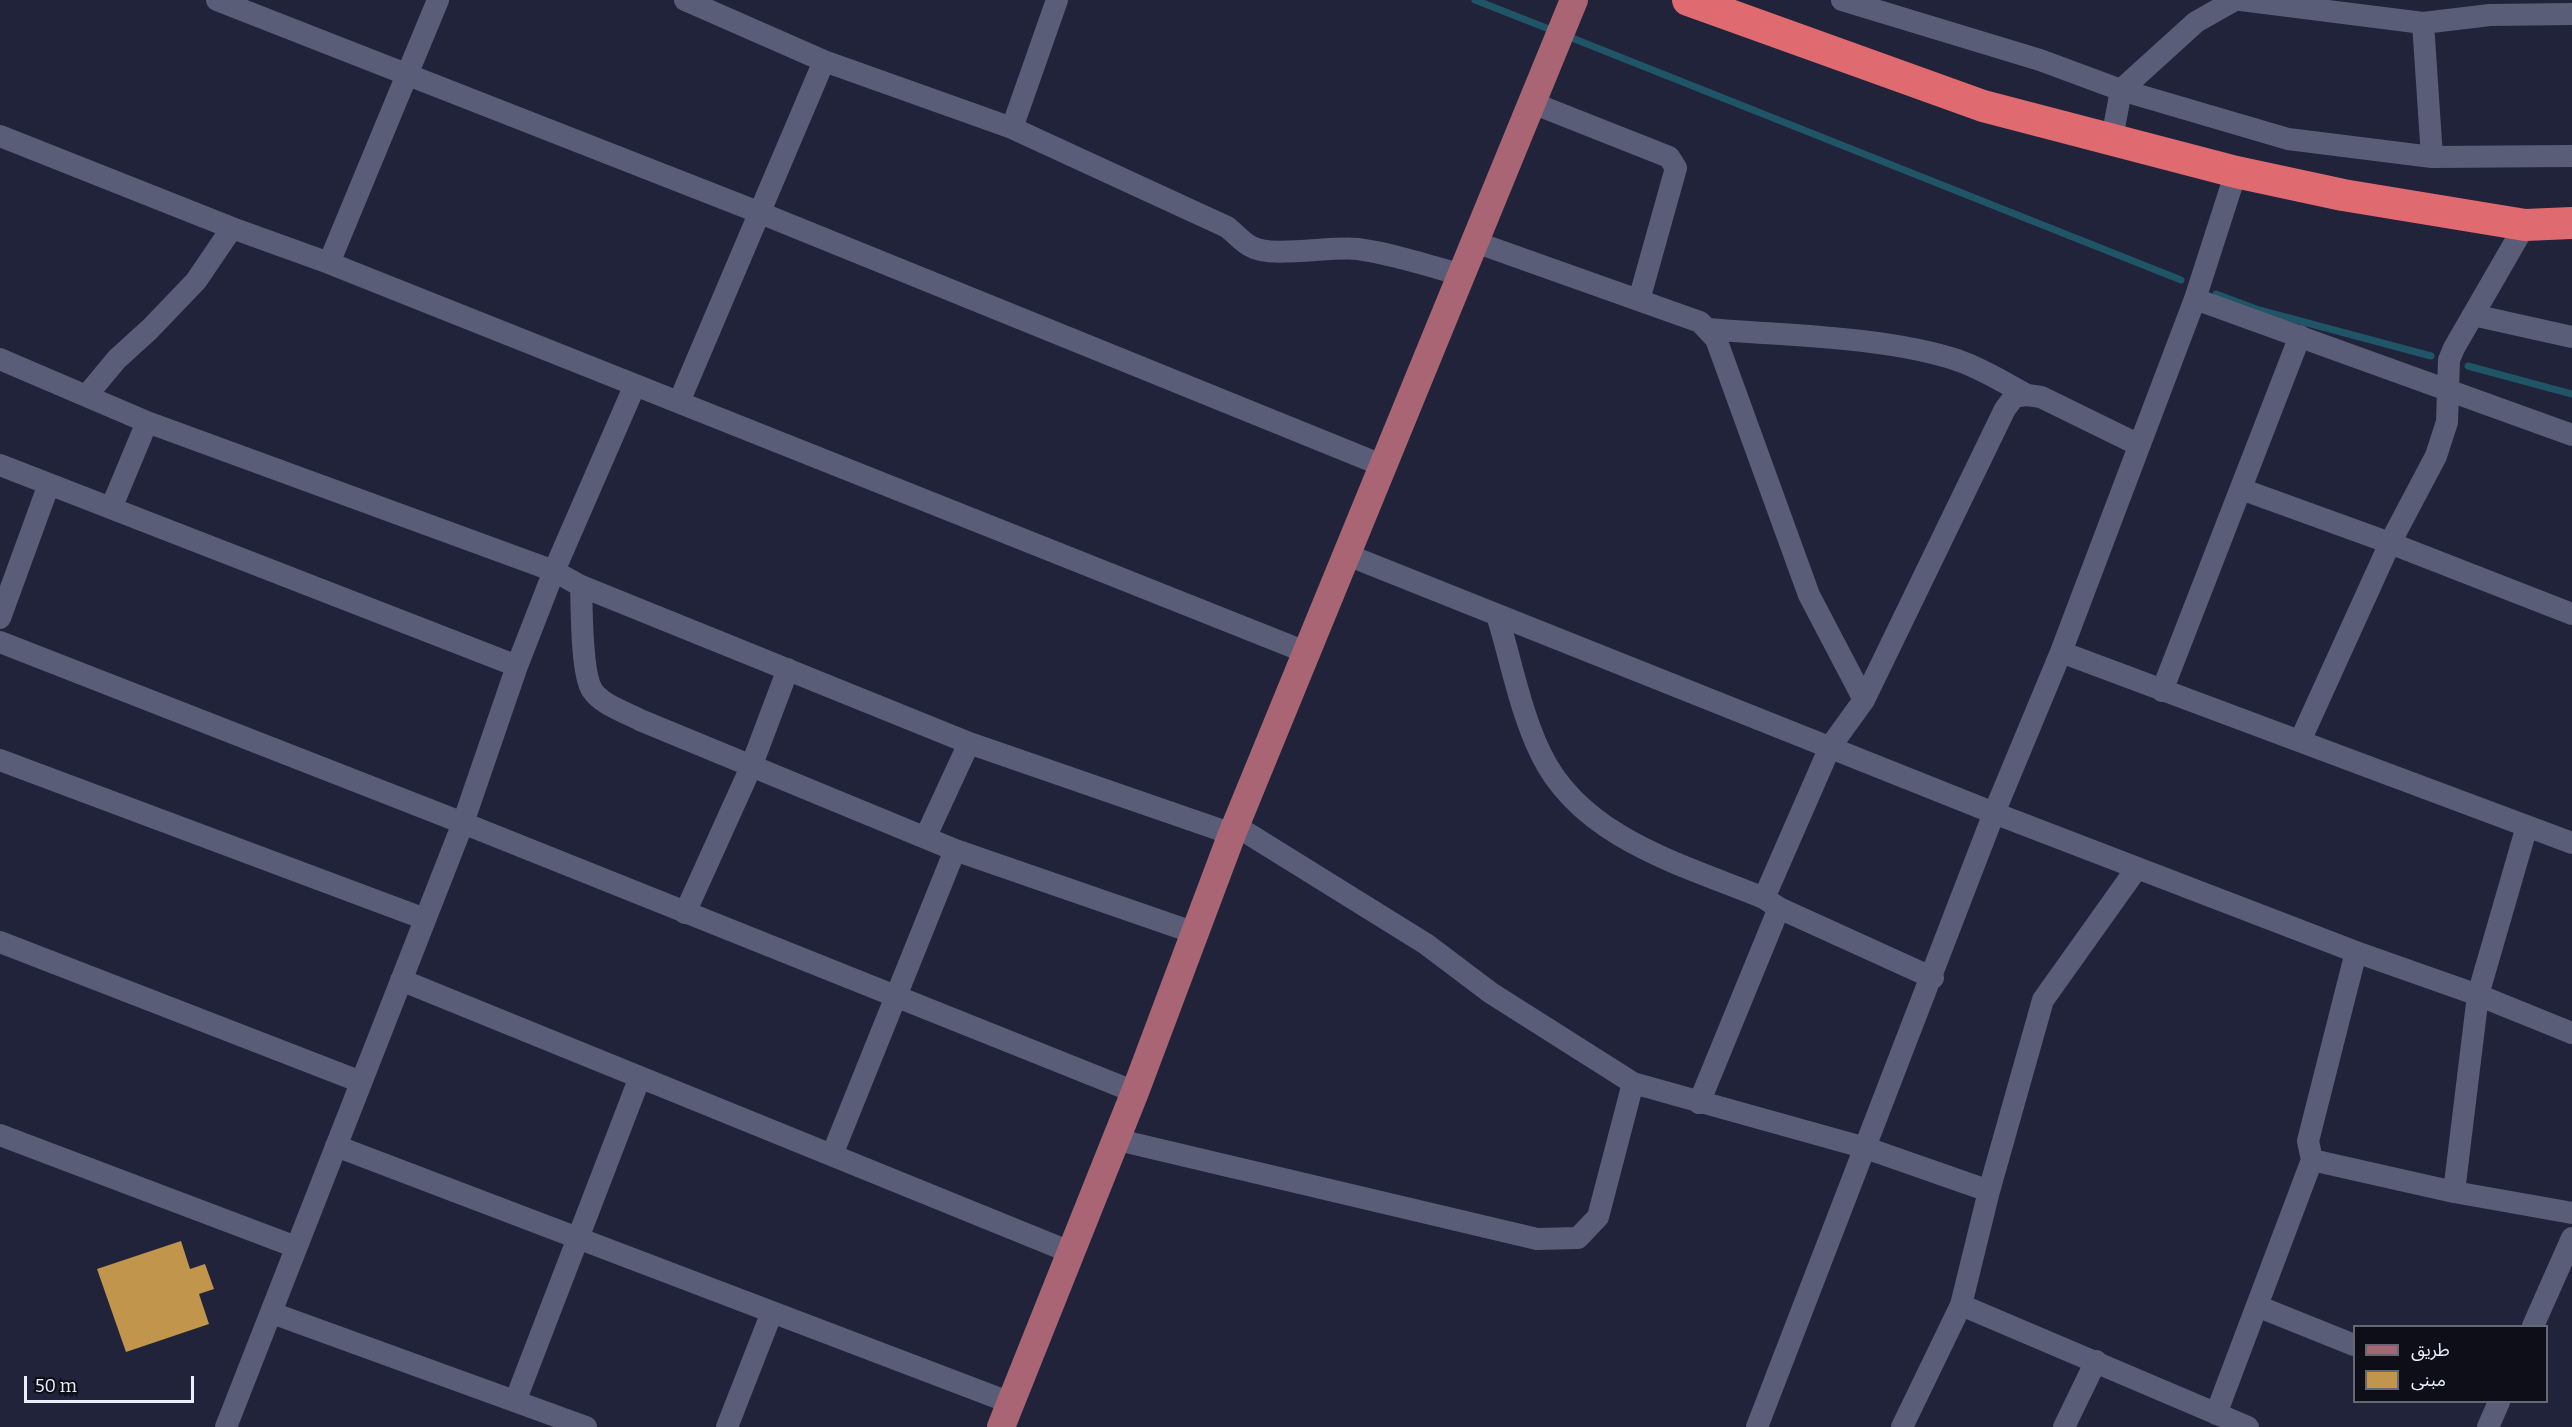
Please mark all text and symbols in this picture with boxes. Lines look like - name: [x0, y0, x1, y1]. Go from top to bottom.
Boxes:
- legend: [2353, 1325, 2548, 1403]
- text: طريق: [2411, 1339, 2450, 1361]
- scale bar: [27, 1364, 196, 1402]
- text: مبنى: [2411, 1369, 2446, 1391]
- text: 50 m: [35, 1375, 77, 1397]

